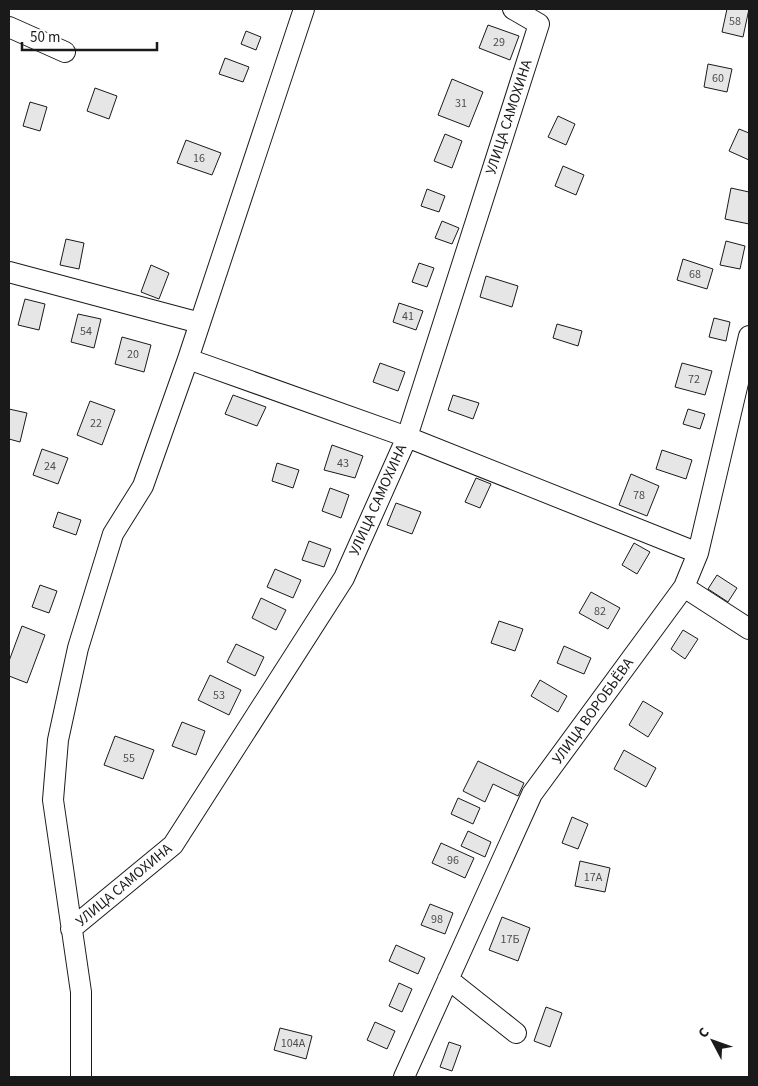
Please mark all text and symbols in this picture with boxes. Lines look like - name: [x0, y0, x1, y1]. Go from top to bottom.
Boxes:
- house number: 58: [729, 13, 741, 30]
- scale bar: [22, 20, 158, 52]
- text: 50 m: [30, 27, 60, 48]
- house number: 29: [493, 34, 505, 51]
- street label: УЛИЦА САМОХИНА: [481, 56, 538, 177]
- house number: 60: [712, 70, 724, 87]
- house number: 31: [455, 95, 467, 112]
- house number: 16: [193, 150, 205, 167]
- house number: 68: [689, 266, 701, 283]
- house number: 41: [402, 308, 414, 325]
- house number: 54: [80, 323, 92, 340]
- house number: 20: [127, 346, 139, 363]
- house number: 72: [688, 371, 700, 388]
- house number: 22: [90, 415, 102, 432]
- street label: УЛИЦА САМОХИНА: [344, 440, 412, 559]
- house number: 43: [337, 455, 349, 472]
- house number: 24: [44, 458, 56, 475]
- house number: 78: [633, 487, 645, 504]
- house number: 82: [594, 603, 606, 620]
- street label: УЛИЦА ВОРОБЬЁВА: [547, 653, 639, 768]
- house number: 53: [213, 687, 225, 704]
- house number: 55: [123, 750, 135, 767]
- street label: УЛИЦА САМОХИНА: [71, 838, 177, 932]
- house number: 96: [447, 852, 459, 869]
- house number: 17А: [584, 869, 603, 886]
- house number: 98: [431, 911, 443, 928]
- house number: 17Б: [501, 931, 519, 948]
- north arrow: [688, 1016, 738, 1066]
- text: С: [694, 1023, 714, 1043]
- house number: 104А: [281, 1035, 306, 1052]

